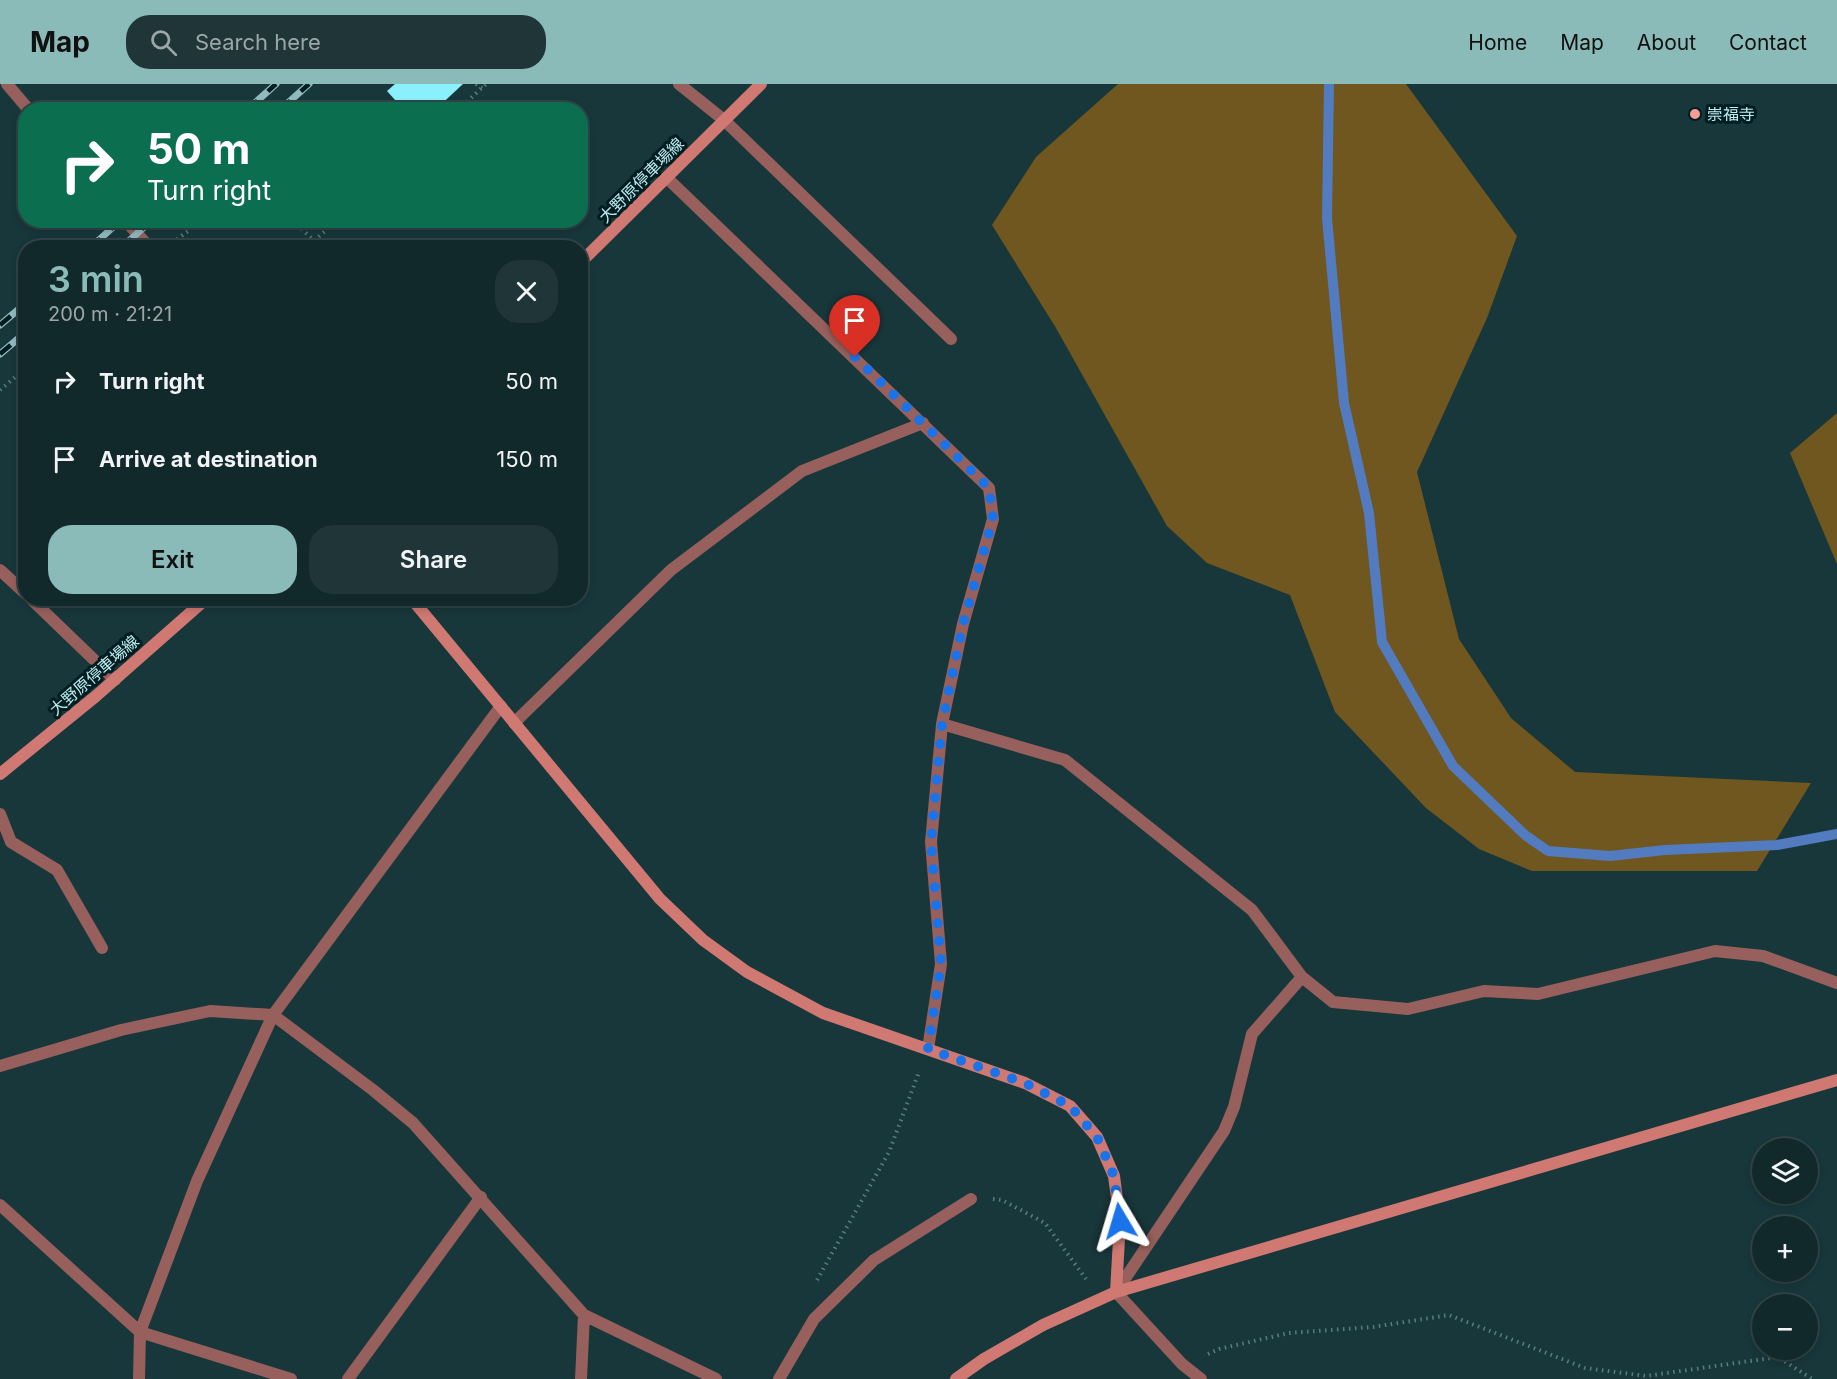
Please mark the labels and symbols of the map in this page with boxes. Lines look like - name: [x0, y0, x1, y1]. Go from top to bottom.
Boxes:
- place label: 崇福寺: [1707, 104, 1755, 124]
- marker: 崇福寺: [1688, 107, 1702, 121]
- street label: 大野原停車場線: [594, 133, 688, 227]
- pin: [829, 295, 880, 357]
- street label: 大野原停車場線: [45, 631, 143, 719]
- position arrow: [1088, 1189, 1152, 1253]

